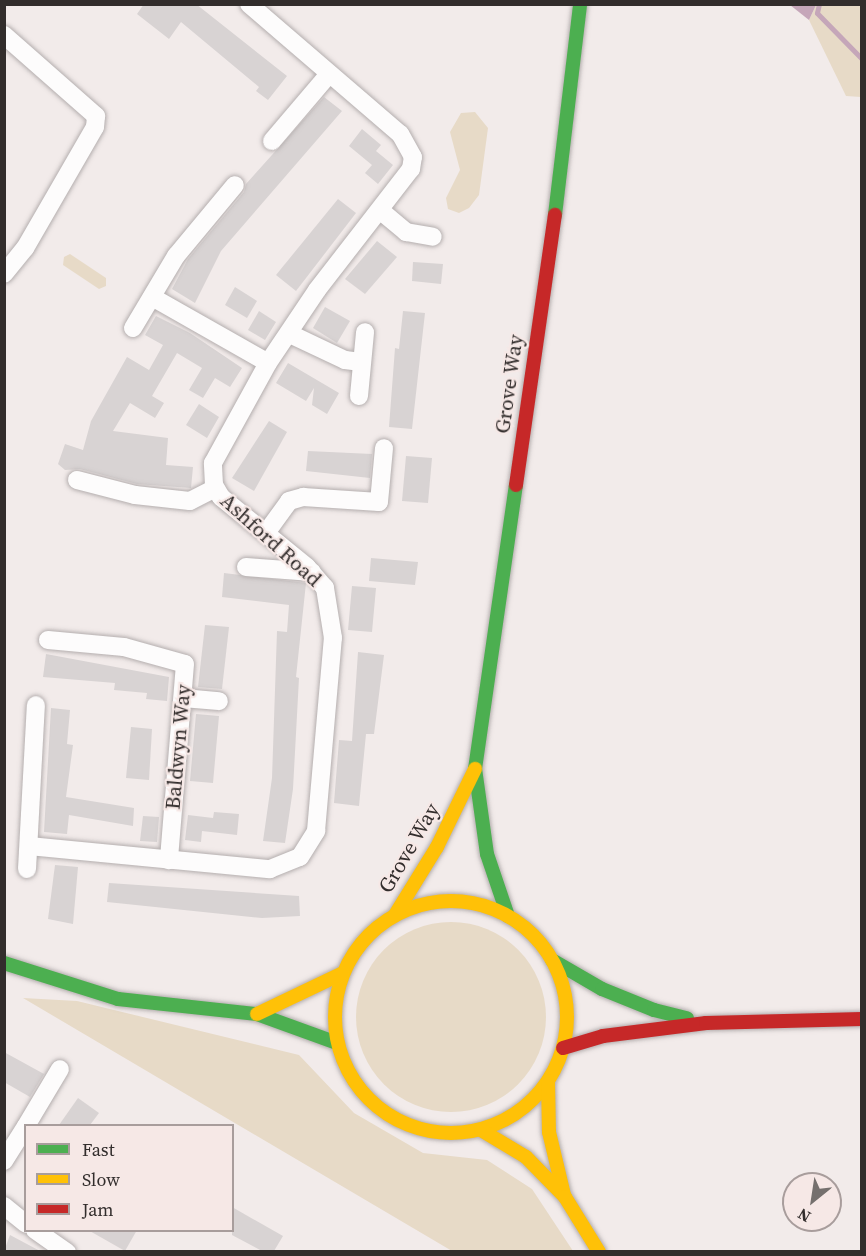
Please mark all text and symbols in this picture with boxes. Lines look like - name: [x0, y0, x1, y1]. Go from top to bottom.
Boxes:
- street label: Grove Way: [490, 333, 528, 435]
- street label: Ashford Road: [215, 488, 327, 592]
- street label: Baldwyn Way: [160, 683, 196, 811]
- street label: Grove Way: [373, 798, 445, 898]
- legend: [24, 1124, 234, 1232]
- text: Fast: [82, 1137, 115, 1162]
- text: Slow: [82, 1167, 120, 1192]
- north arrow: [782, 1172, 842, 1232]
- text: Jam: [82, 1197, 114, 1222]
- text: N: [793, 1203, 815, 1228]

